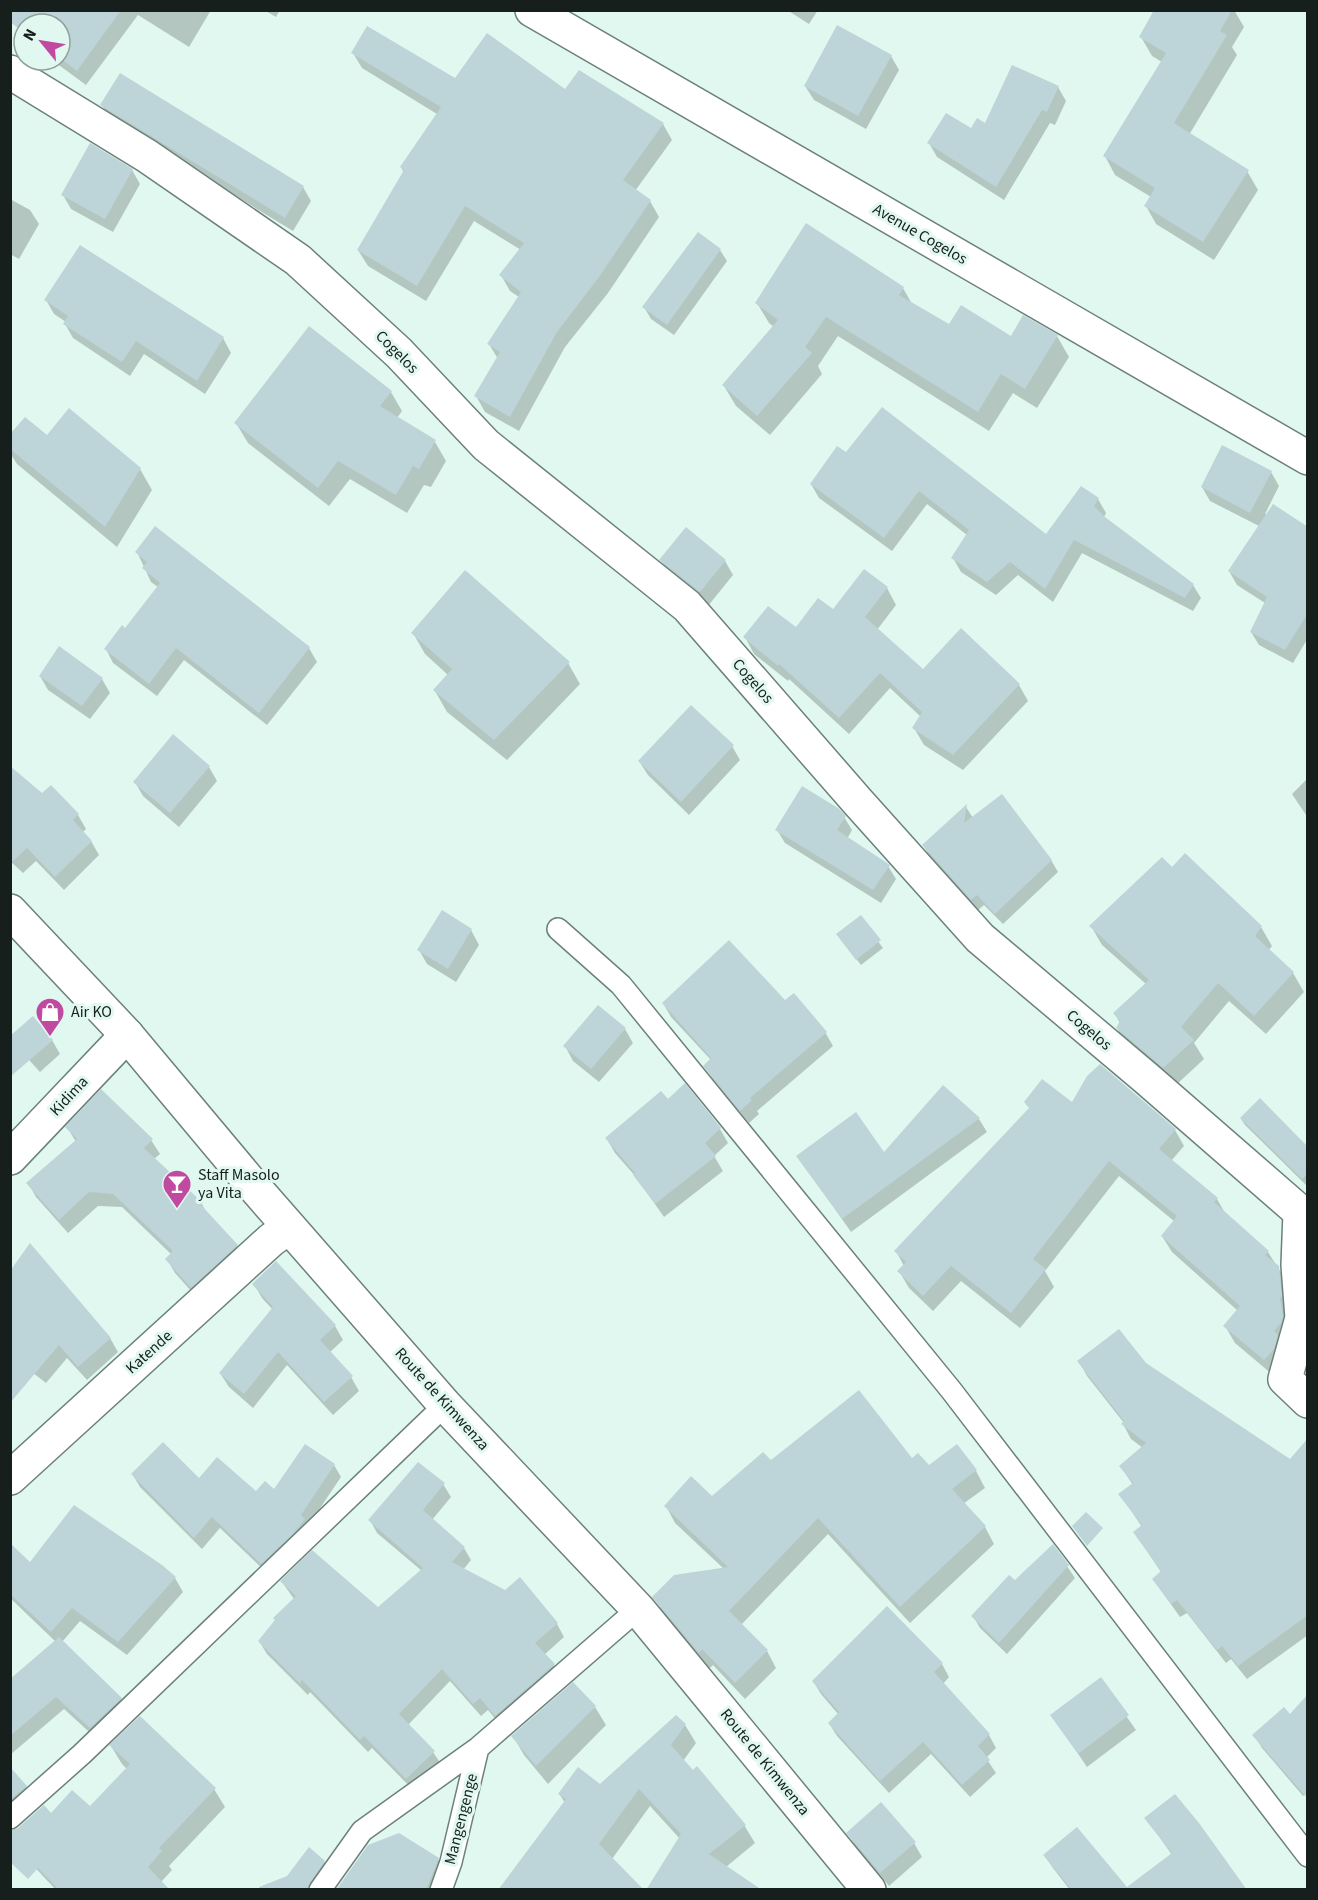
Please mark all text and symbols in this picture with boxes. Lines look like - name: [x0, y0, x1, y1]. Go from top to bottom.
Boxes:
- north arrow: [12, 12, 72, 72]
- text: N: [18, 25, 42, 45]
- street label: Avenue Cogelos: [869, 198, 971, 270]
- street label: Cogelos: [370, 325, 424, 379]
- street label: Cogelos: [727, 654, 779, 708]
- shop icon: Air KO: [34, 996, 66, 1038]
- place label: Air KO: [71, 1001, 112, 1023]
- street label: Cogelos: [1062, 1005, 1117, 1056]
- street label: Kidima: [45, 1071, 93, 1121]
- place label: Staff Masolo ya Vita: [198, 1164, 280, 1204]
- bar icon: Staff Masolo ya Vita: [161, 1168, 193, 1210]
- street label: Katende: [121, 1325, 177, 1379]
- street label: Route de Kimwenza: [390, 1343, 494, 1455]
- street label: Route de Kimwenza: [715, 1704, 815, 1820]
- street label: Mangengenge: [439, 1771, 483, 1867]

